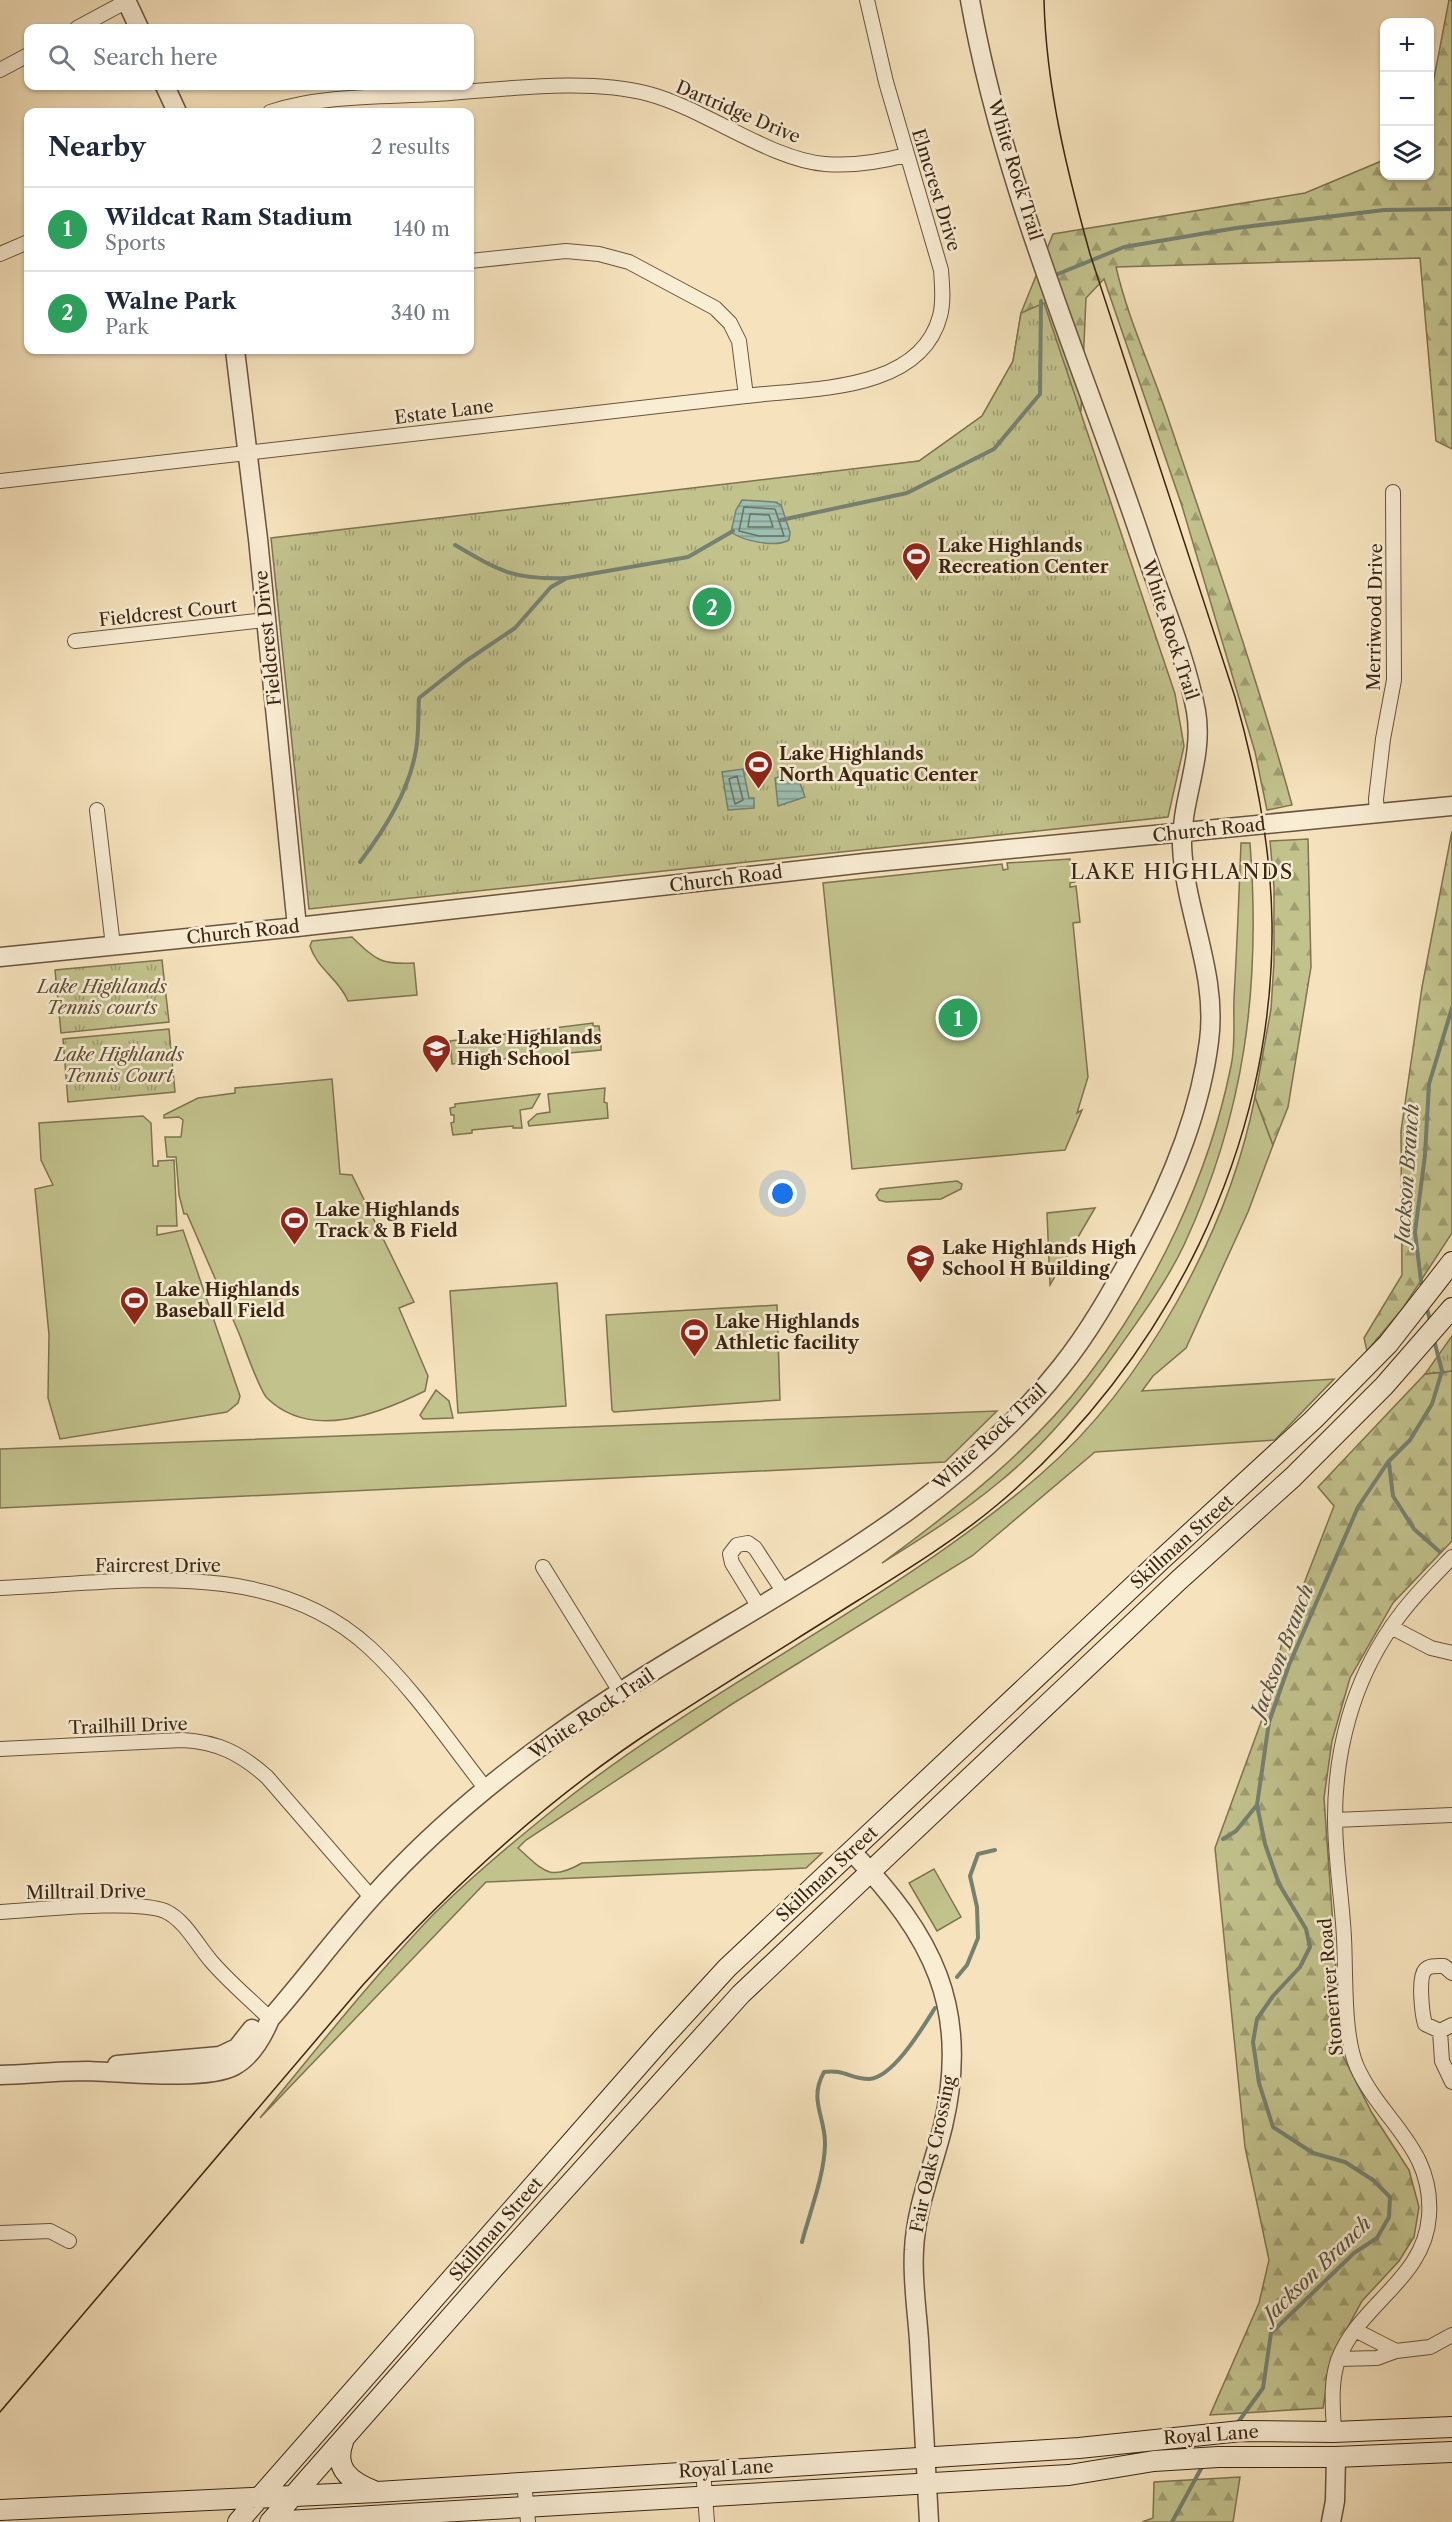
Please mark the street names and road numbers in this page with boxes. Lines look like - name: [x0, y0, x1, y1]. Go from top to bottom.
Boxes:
- street label: Dartridge Drive: [672, 76, 804, 148]
- street label: White Rock Trail: [983, 96, 1047, 243]
- street label: Elmcrest Drive: [907, 126, 965, 254]
- street label: Estate Lane: [393, 395, 495, 429]
- street label: Merriwood Drive: [1363, 543, 1387, 691]
- street label: White Rock Trail: [1137, 556, 1203, 703]
- street label: Fieldcrest Drive: [250, 569, 286, 707]
- street label: Fieldcrest Court: [98, 595, 239, 631]
- street label: Church Road: [1151, 813, 1267, 847]
- street label: Church Road: [668, 861, 784, 897]
- street label: Church Road: [185, 915, 301, 949]
- street label: White Rock Trail: [928, 1379, 1051, 1496]
- street label: Skillman Street: [1126, 1490, 1238, 1594]
- street label: Faircrest Drive: [95, 1555, 221, 1577]
- street label: White Rock Trail: [524, 1664, 659, 1765]
- street label: Trailhill Drive: [68, 1713, 188, 1739]
- street label: Skillman Street: [772, 1821, 883, 1927]
- street label: Milltrail Drive: [26, 1880, 146, 1904]
- street label: Stoneriver Road: [1314, 1917, 1348, 2057]
- street label: Fair Oaks Crossing: [906, 2073, 960, 2234]
- street label: Skillman Street: [445, 2172, 548, 2286]
- street label: Royal Lane: [1163, 2421, 1259, 2449]
- street label: Royal Lane: [678, 2456, 774, 2482]

